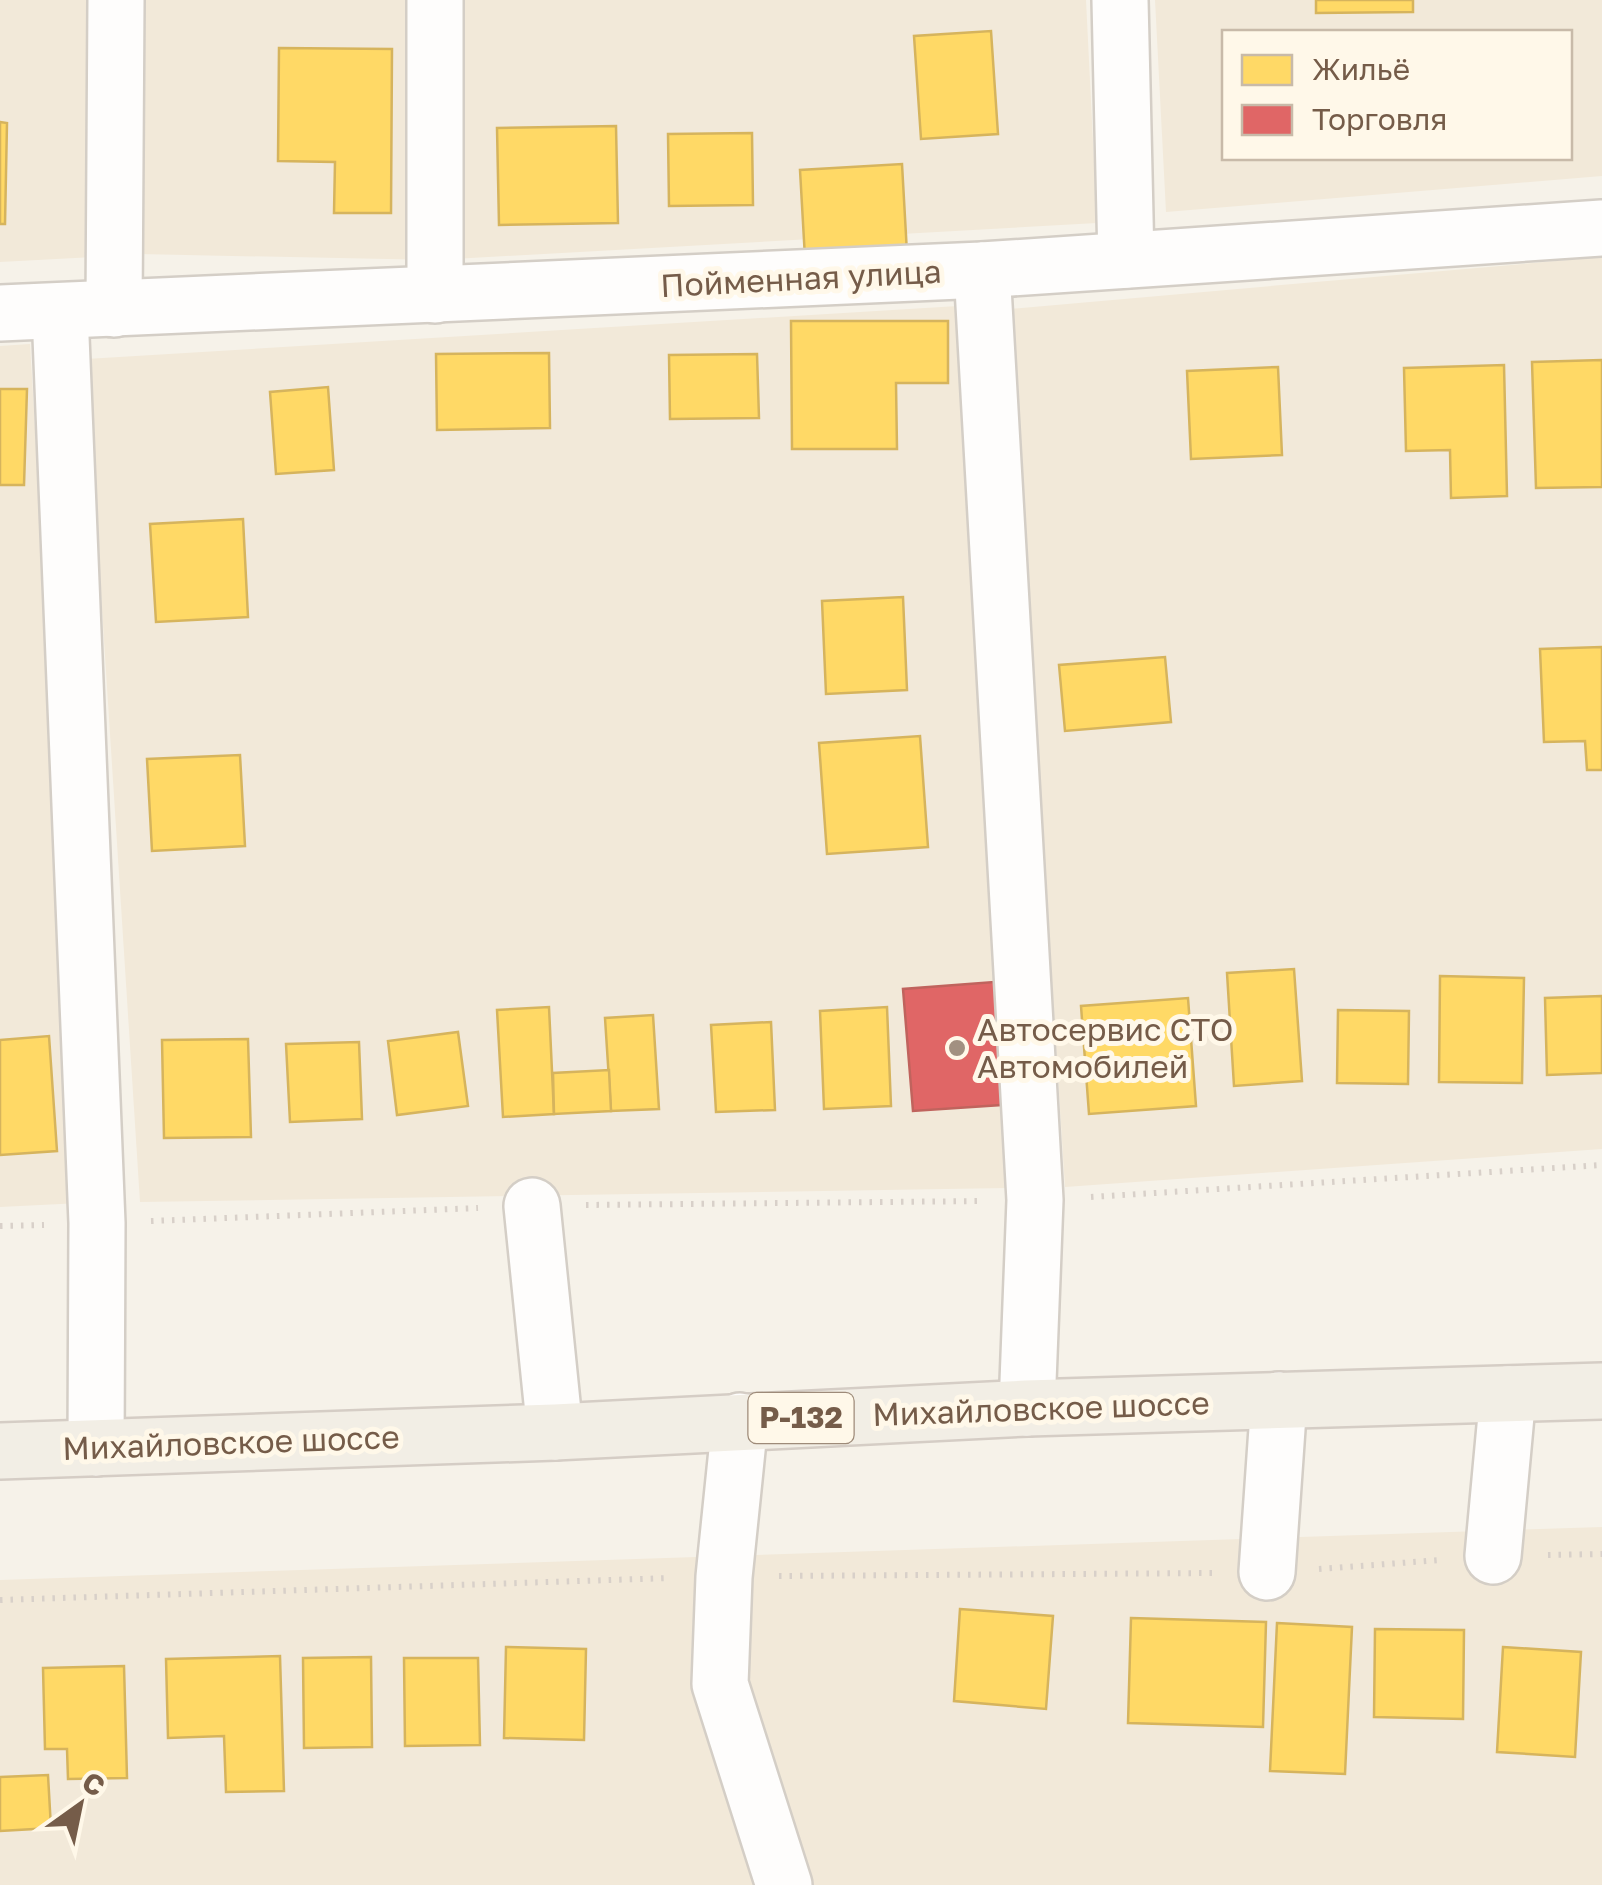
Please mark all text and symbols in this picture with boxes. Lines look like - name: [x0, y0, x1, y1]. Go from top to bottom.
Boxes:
- legend: [1222, 30, 1572, 160]
- text: Жильё: [1312, 51, 1410, 87]
- text: Торговля: [1312, 101, 1447, 137]
- street label: Пойменная улица: [659, 252, 942, 304]
- place label: Автосервис СТО Автомобилей: [977, 1010, 1233, 1085]
- marker: Автосервис СТО Автомобилей: [946, 1037, 968, 1059]
- street label: Михайловское шоссе: [872, 1383, 1210, 1433]
- road number: Р-132: [748, 1393, 854, 1443]
- street label: Михайловское шоссе: [62, 1417, 400, 1467]
- north arrow: [30, 1755, 130, 1855]
- text: С: [77, 1764, 111, 1803]

